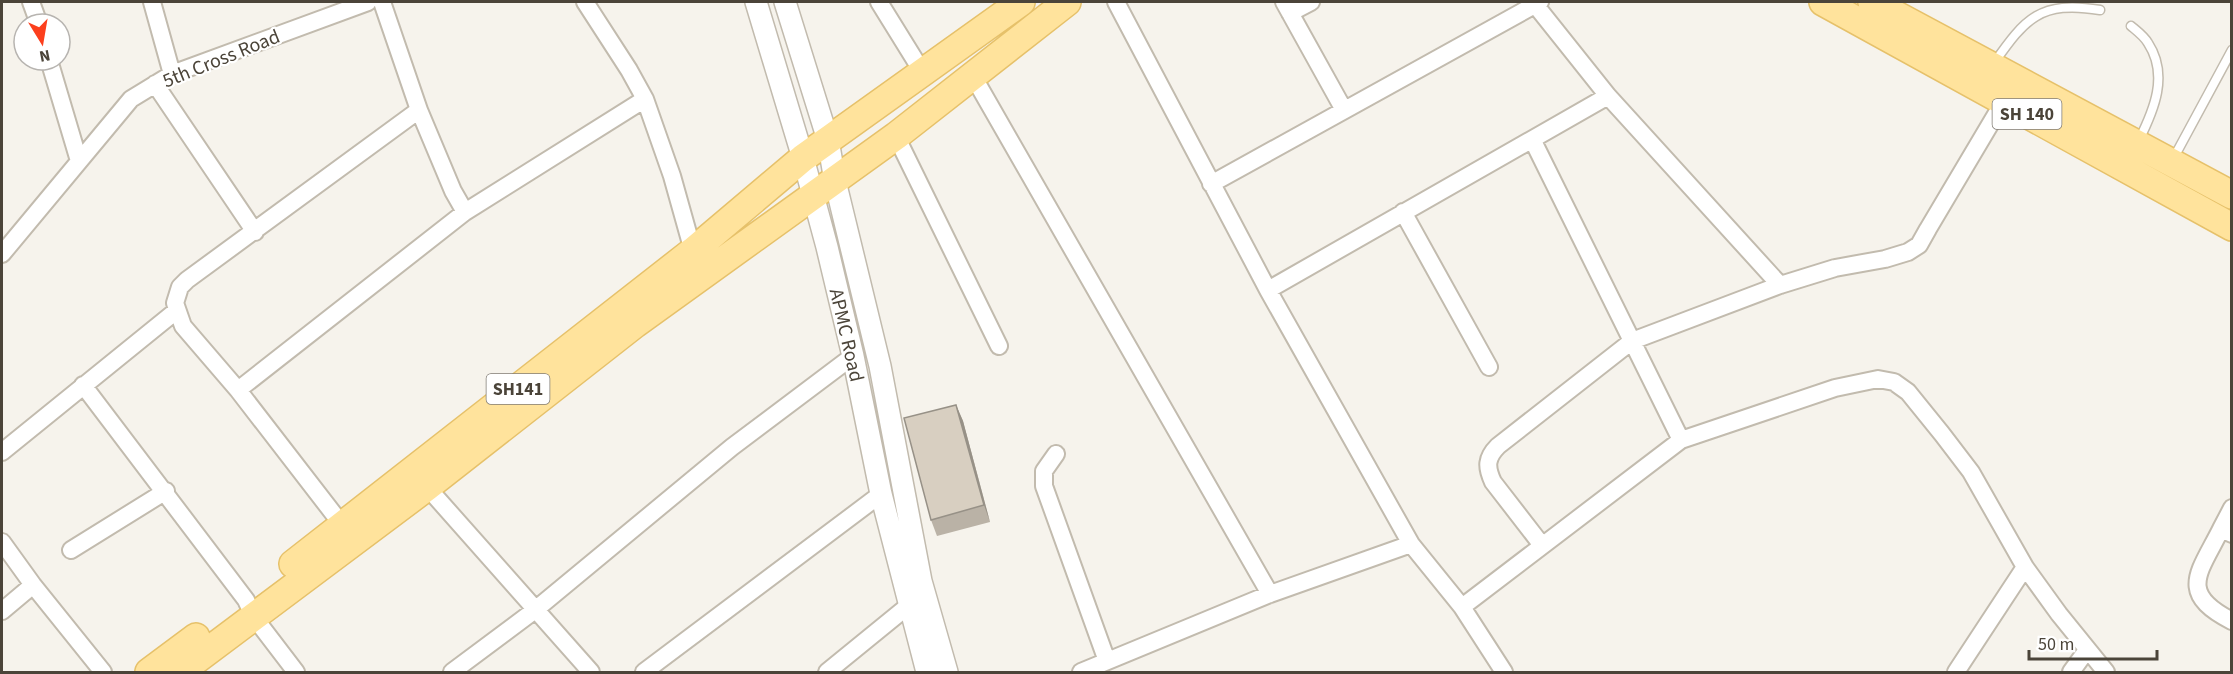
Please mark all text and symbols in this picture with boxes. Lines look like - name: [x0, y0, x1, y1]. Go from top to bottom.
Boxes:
- north arrow: [12, 12, 72, 72]
- street label: 5th Cross Road: [159, 23, 284, 95]
- text: N: [37, 44, 52, 68]
- road number: SH 140: [1992, 99, 2062, 129]
- street label: APMC Road: [822, 286, 870, 385]
- road number: SH141: [486, 374, 550, 404]
- scale bar: [2029, 623, 2156, 661]
- text: 50 m: [2038, 632, 2074, 657]

